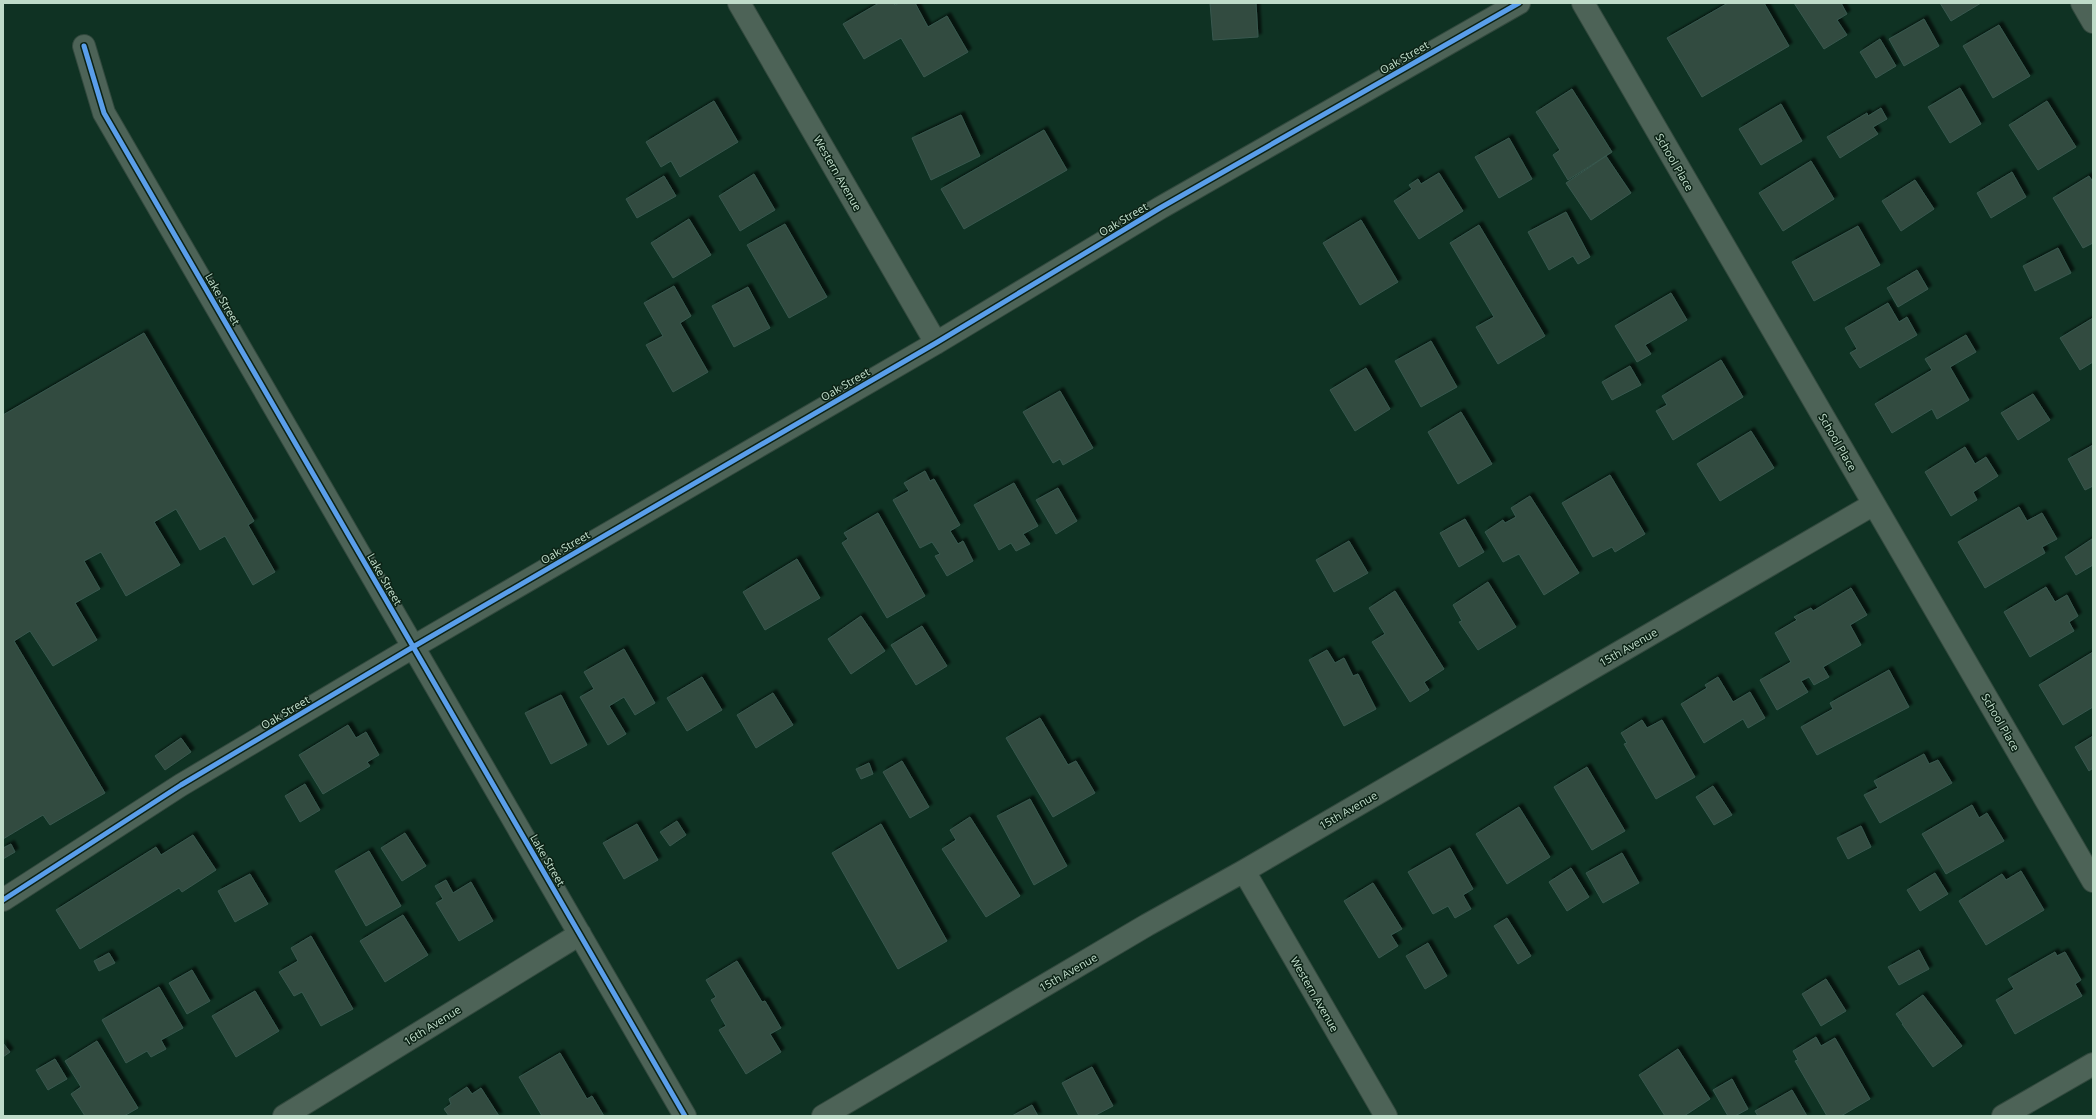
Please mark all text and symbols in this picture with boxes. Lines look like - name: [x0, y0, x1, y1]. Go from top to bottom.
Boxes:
- street label: Oak Street: [1377, 37, 1431, 77]
- street label: School Place: [1652, 130, 1698, 194]
- street label: Western Avenue: [810, 133, 866, 213]
- street label: Oak Street: [1096, 199, 1150, 239]
- street label: Lake Street: [202, 270, 244, 328]
- street label: Oak Street: [818, 364, 872, 404]
- street label: School Place: [1815, 410, 1861, 474]
- street label: Oak Street: [538, 527, 592, 567]
- street label: Lake Street: [364, 550, 406, 608]
- street label: 15th Avenue: [1596, 624, 1660, 670]
- street label: School Place: [1978, 690, 2024, 754]
- street label: Oak Street: [258, 692, 312, 732]
- street label: 15th Avenue: [1316, 787, 1380, 833]
- street label: Lake Street: [527, 831, 569, 889]
- street label: 15th Avenue: [1036, 949, 1100, 995]
- street label: Western Avenue: [1287, 954, 1343, 1034]
- street label: 16th Avenue: [401, 1001, 463, 1049]

